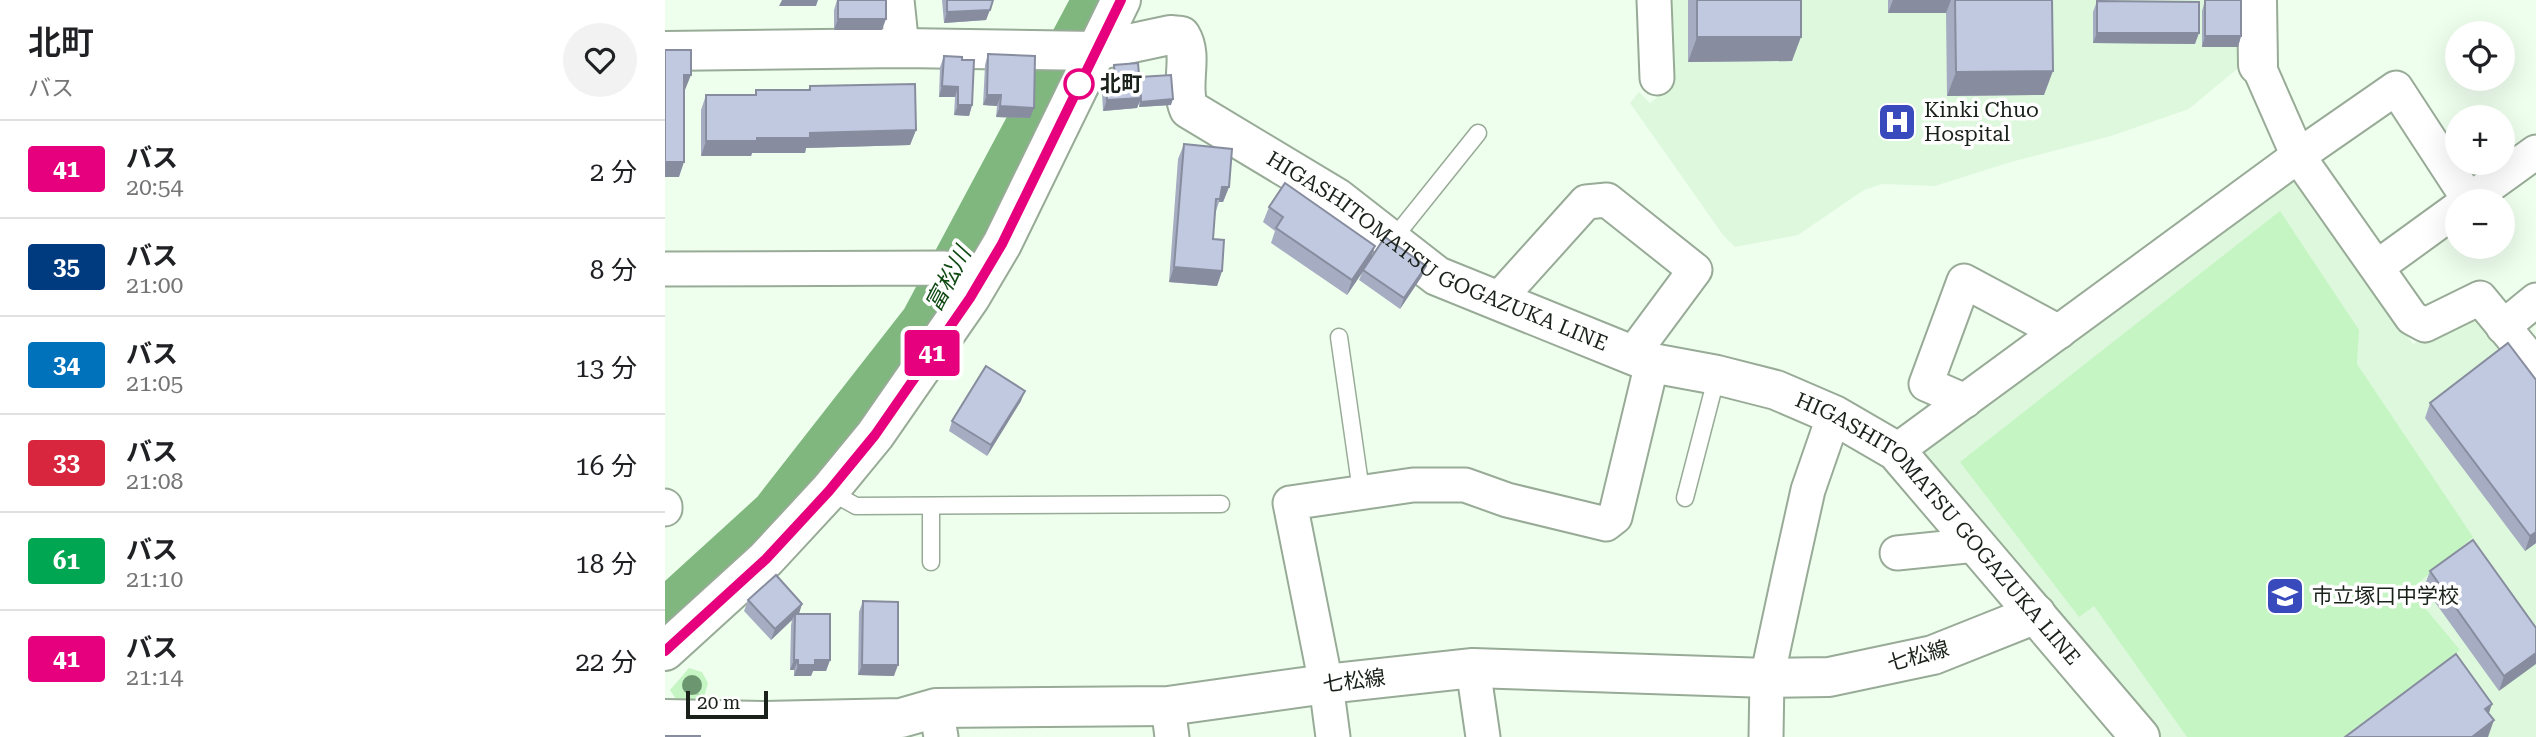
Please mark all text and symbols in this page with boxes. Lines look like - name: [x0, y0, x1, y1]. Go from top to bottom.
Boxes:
- map controls: [2445, 21, 2515, 259]
- button: locate: [2445, 21, 2515, 91]
- text: 北町: [28, 23, 94, 62]
- button: heart: [563, 23, 637, 97]
- marker: 北町: [1064, 69, 1094, 99]
- place label: 北町: [1100, 72, 1142, 96]
- text: バス: [28, 75, 74, 102]
- place label: Kinki Chuo Hospital: [1924, 98, 2039, 146]
- hospital icon: Kinki Chuo Hospital: [1876, 101, 1918, 143]
- button: +: [2445, 105, 2515, 175]
- text: バス: [126, 143, 178, 173]
- street label: HIGASHITOMATSU GOGAZUKA LINE: [1262, 147, 1611, 356]
- text: 41: [53, 155, 80, 183]
- text: 2 分: [590, 157, 637, 187]
- text: 20:54: [126, 174, 183, 201]
- button: −: [2445, 189, 2515, 259]
- water label: 富松川: [920, 240, 978, 316]
- text: バス: [126, 241, 178, 271]
- text: 35: [53, 253, 80, 281]
- text: 8 分: [590, 255, 637, 285]
- text: 21:00: [126, 272, 183, 299]
- line badge: 41: [901, 330, 963, 376]
- text: バス: [126, 339, 178, 369]
- text: 41: [919, 339, 945, 367]
- text: 34: [53, 351, 80, 379]
- text: 13 分: [575, 353, 637, 383]
- text: 21:05: [126, 370, 183, 397]
- street label: HIGASHITOMATSU GOGAZUKA LINE: [1792, 388, 2085, 670]
- text: バス: [126, 437, 178, 467]
- text: 33: [53, 449, 80, 477]
- text: 16 分: [575, 451, 637, 481]
- text: 21:08: [126, 468, 183, 495]
- text: バス: [126, 535, 178, 565]
- text: 61: [53, 547, 80, 575]
- text: 18 分: [575, 549, 637, 579]
- text: 21:10: [126, 566, 183, 593]
- school or university icon: 市立塚口中学校: [2264, 575, 2306, 617]
- place label: 市立塚口中学校: [2312, 584, 2459, 608]
- text: バス: [126, 633, 178, 663]
- street label: 七松線: [1884, 636, 1952, 676]
- text: 41: [53, 645, 80, 673]
- text: 22 分: [575, 647, 637, 677]
- text: 21:14: [126, 664, 183, 691]
- street label: 七松線: [1321, 665, 1387, 697]
- scale bar: [686, 688, 768, 720]
- text: 20 m: [697, 691, 740, 714]

